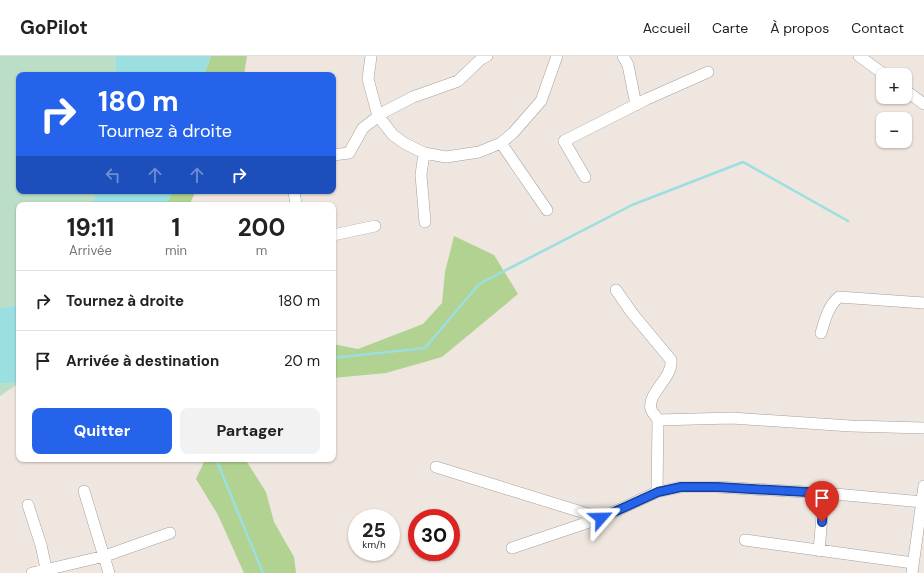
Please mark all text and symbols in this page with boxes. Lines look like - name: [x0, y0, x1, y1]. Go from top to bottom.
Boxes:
- text: GoPilot: [20, 15, 88, 40]
- text: Accueil: [643, 19, 690, 37]
- text: Carte: [712, 19, 748, 37]
- text: À propos: [770, 19, 829, 37]
- text: Contact: [851, 19, 904, 37]
- map controls: [876, 68, 912, 148]
- button: +: [876, 68, 912, 104]
- text: 180 m: [98, 83, 179, 120]
- icon: right: [32, 88, 84, 140]
- button: −: [876, 112, 912, 148]
- text: Tournez à droite: [98, 119, 232, 143]
- icon: left: [102, 164, 124, 186]
- icon: ahead: [144, 164, 166, 186]
- icon: ahead: [186, 164, 208, 186]
- icon: right: [228, 164, 250, 186]
- text: 19:11: [67, 212, 114, 243]
- text: 1: [172, 212, 180, 243]
- text: 200: [238, 212, 285, 243]
- text: Arrivée: [69, 242, 112, 259]
- text: min: [165, 242, 187, 259]
- text: m: [256, 242, 267, 259]
- icon: right: [32, 290, 54, 312]
- text: Tournez à droite: [66, 291, 184, 311]
- text: 180 m: [279, 291, 320, 311]
- icon: arrive: [32, 350, 54, 372]
- text: Arrivée à destination: [66, 351, 219, 371]
- text: 20 m: [284, 351, 320, 371]
- button: Quitter: [32, 408, 172, 454]
- button: Partager: [180, 408, 320, 454]
- pin: [805, 481, 839, 522]
- icon: arrive: [811, 487, 833, 509]
- position arrow: [580, 497, 622, 539]
- speed limit sign: 30: [408, 509, 460, 561]
- text: 25: [362, 517, 386, 543]
- text: km/h: [362, 538, 386, 551]

